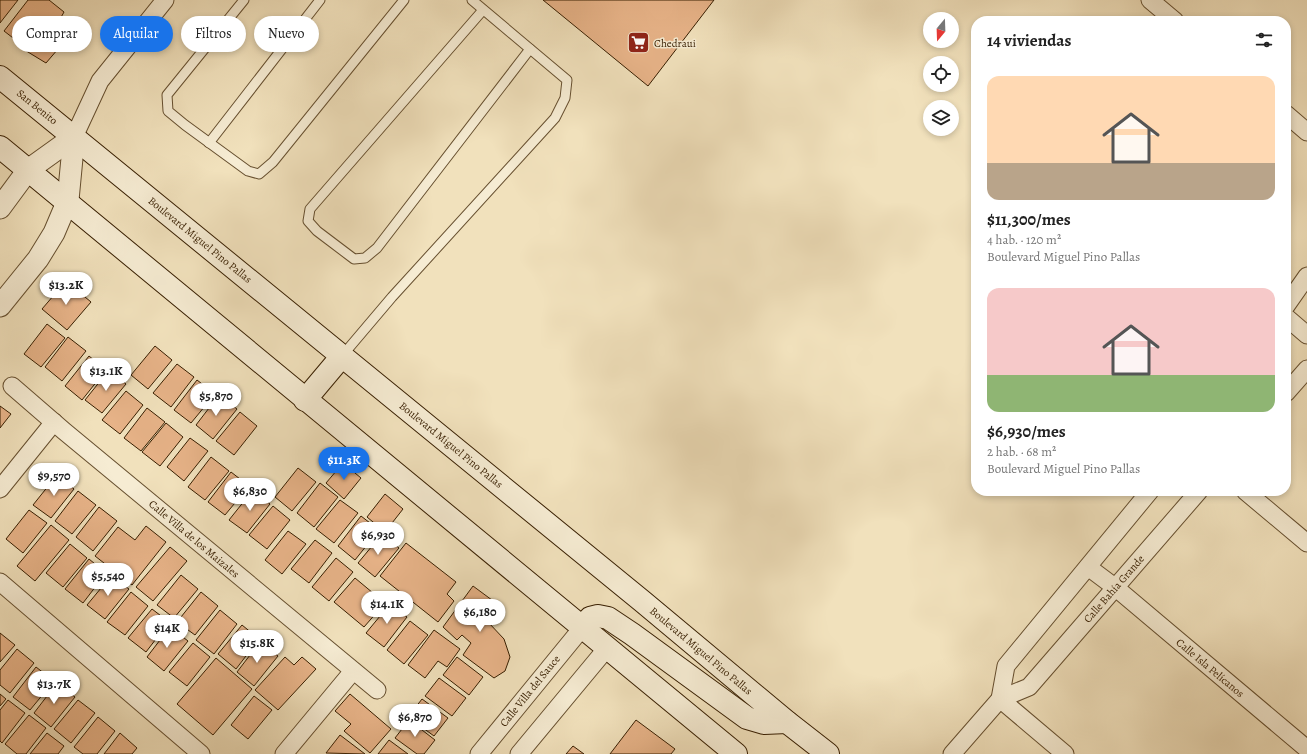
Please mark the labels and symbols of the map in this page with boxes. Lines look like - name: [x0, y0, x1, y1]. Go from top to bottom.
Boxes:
- north arrow: [923, 12, 959, 48]
- supermarket icon: Chedraui: [625, 30, 651, 56]
- place label: Chedraui: [654, 36, 696, 51]
- street label: San Benito: [13, 86, 61, 128]
- street label: Boulevard Miguel Pino Pallas: [145, 193, 255, 287]
- pin: $13.2K: [33, 272, 99, 306]
- pin: $13.1K: [73, 358, 139, 392]
- pin: $5,870: [183, 383, 249, 417]
- street label: Boulevard Miguel Pino Pallas: [396, 398, 506, 492]
- pin: $11.3K: [311, 447, 377, 481]
- pin: $9,570: [21, 463, 87, 497]
- pin: $6,830: [217, 478, 283, 512]
- street label: Calle Villa de los Maizales: [146, 497, 242, 581]
- pin: $6,930: [345, 522, 411, 556]
- street label: Calle Bahía Grande: [1080, 552, 1148, 626]
- pin: $5,540: [75, 563, 141, 597]
- pin: $14.1K: [354, 591, 420, 625]
- pin: $6,180: [447, 599, 513, 633]
- street label: Boulevard Miguel Pino Pallas: [646, 604, 756, 698]
- pin: $14K: [143, 615, 191, 649]
- pin: $15.8K: [224, 630, 290, 664]
- street label: Calle Isla Pelícanos: [1173, 635, 1247, 701]
- street label: Calle Villa del Sauce: [496, 652, 564, 730]
- pin: $13.7K: [21, 671, 87, 705]
- pin: $6,870: [382, 704, 448, 738]

